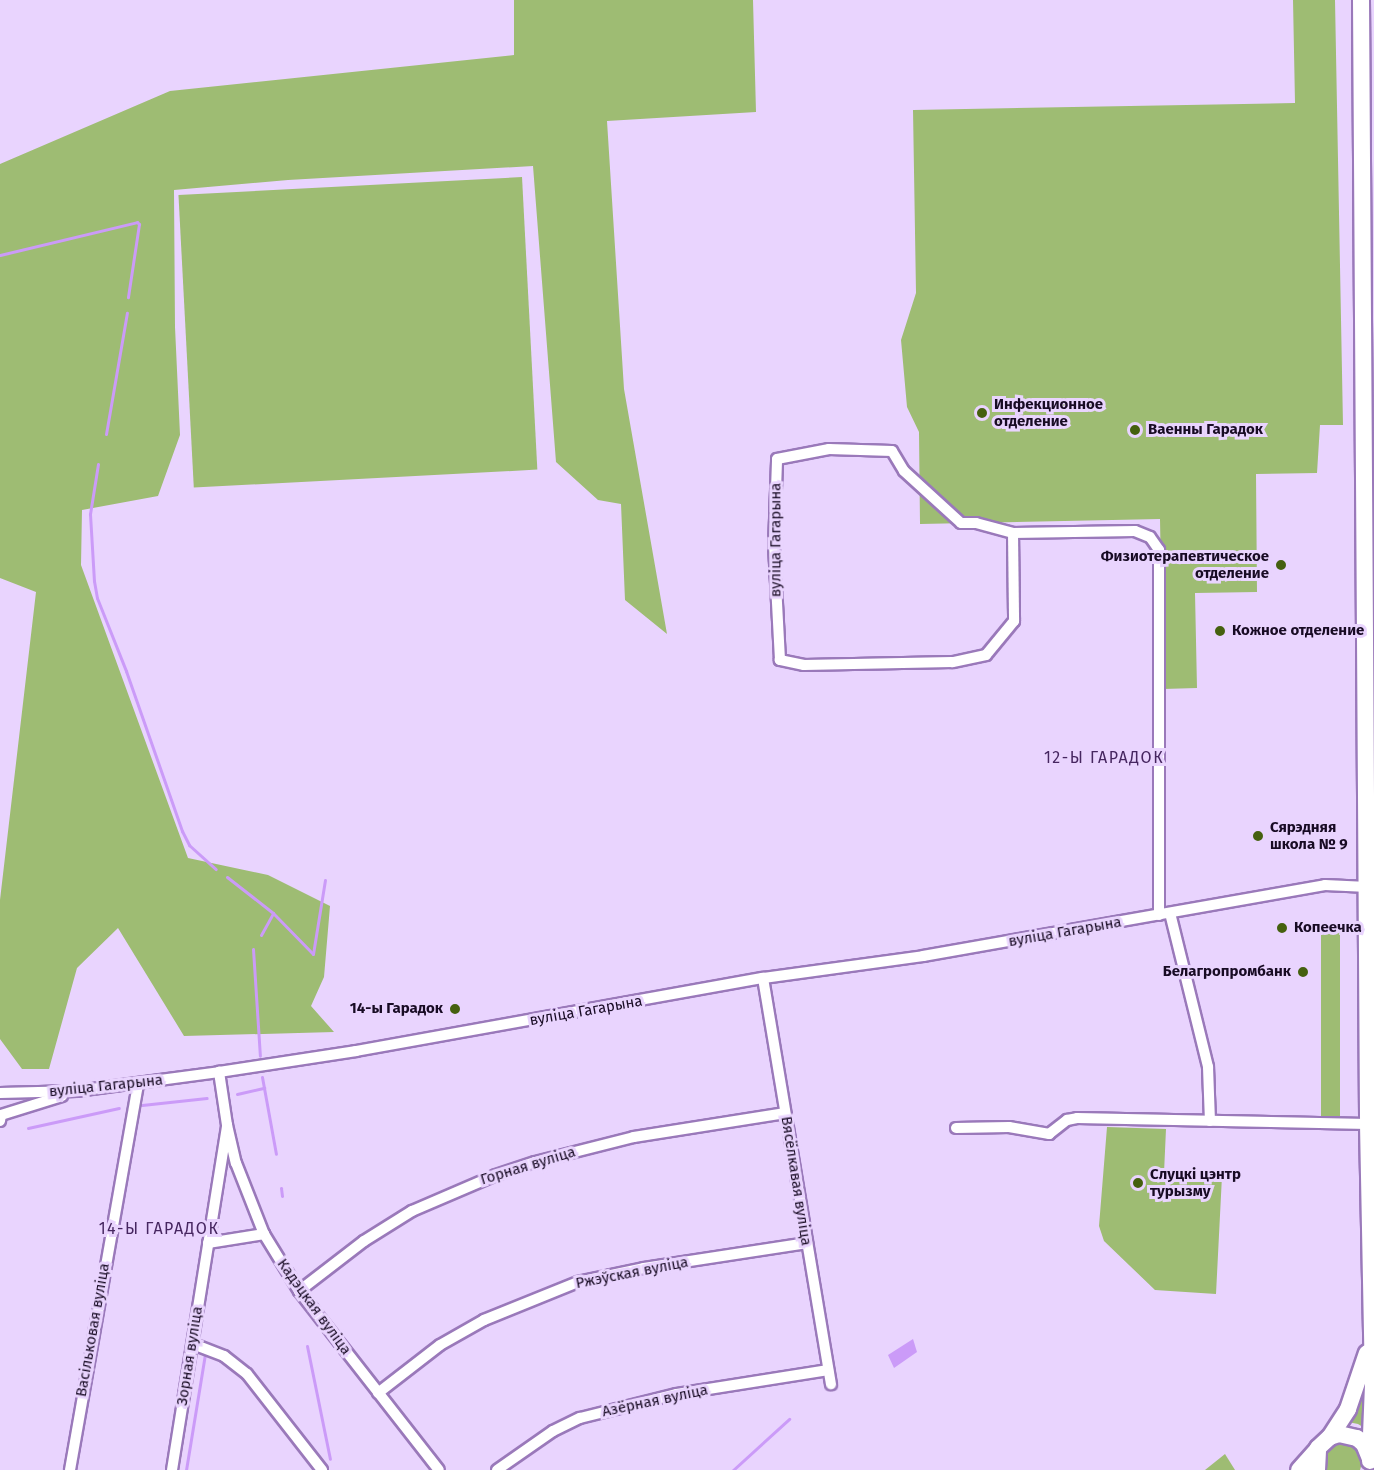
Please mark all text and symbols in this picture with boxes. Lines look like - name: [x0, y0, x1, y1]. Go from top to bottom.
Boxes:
- place label: Инфекционное отделение: [994, 395, 1103, 430]
- marker: Инфекционное отделение: [975, 406, 989, 420]
- marker: Ваенны Гарадок: [1126, 421, 1144, 439]
- place label: Ваенны Гарадок: [1148, 421, 1263, 439]
- street label: вуліца Гагарына: [767, 483, 785, 597]
- place label: Физиотерапевтическое отделение: [1101, 547, 1269, 582]
- marker: Физиотерапевтическое отделение: [1274, 558, 1288, 572]
- place label: Кожное отделение: [1232, 622, 1364, 640]
- marker: Кожное отделение: [1213, 624, 1227, 638]
- district label: 12-Ы ГАРАДОК: [1044, 748, 1164, 768]
- place label: Сярэдняя школа № 9: [1270, 818, 1348, 853]
- marker: Сярэдняя школа № 9: [1251, 829, 1265, 843]
- street label: вуліца Гагарына: [1007, 913, 1123, 951]
- place label: Копеечка: [1294, 919, 1362, 937]
- marker: Копеечка: [1275, 921, 1289, 935]
- place label: Белагропромбанк: [1163, 963, 1291, 981]
- marker: Белагропромбанк: [1296, 965, 1310, 979]
- street label: вуліца Гагарына: [528, 992, 644, 1030]
- place label: 14-ы Гарадок: [350, 1000, 443, 1018]
- marker: 14-ы Гарадок: [448, 1002, 462, 1016]
- street label: вуліца Гагарына: [48, 1071, 164, 1101]
- street label: Вясёлкавая вуліца: [777, 1115, 815, 1247]
- street label: Горная вуліца: [478, 1143, 578, 1189]
- place label: Слуцкі цэнтр турызму: [1150, 1165, 1241, 1200]
- marker: Слуцкі цэнтр турызму: [1131, 1176, 1145, 1190]
- district label: 14-Ы ГАРАДОК: [99, 1219, 219, 1239]
- street label: Ржэўская вуліца: [574, 1253, 690, 1293]
- street label: Кадэцкая вуліца: [273, 1255, 355, 1359]
- street label: Васільковая вуліца: [72, 1262, 114, 1398]
- street label: Зорная вуліца: [173, 1305, 207, 1407]
- street label: Азёрная вуліца: [600, 1381, 710, 1421]

